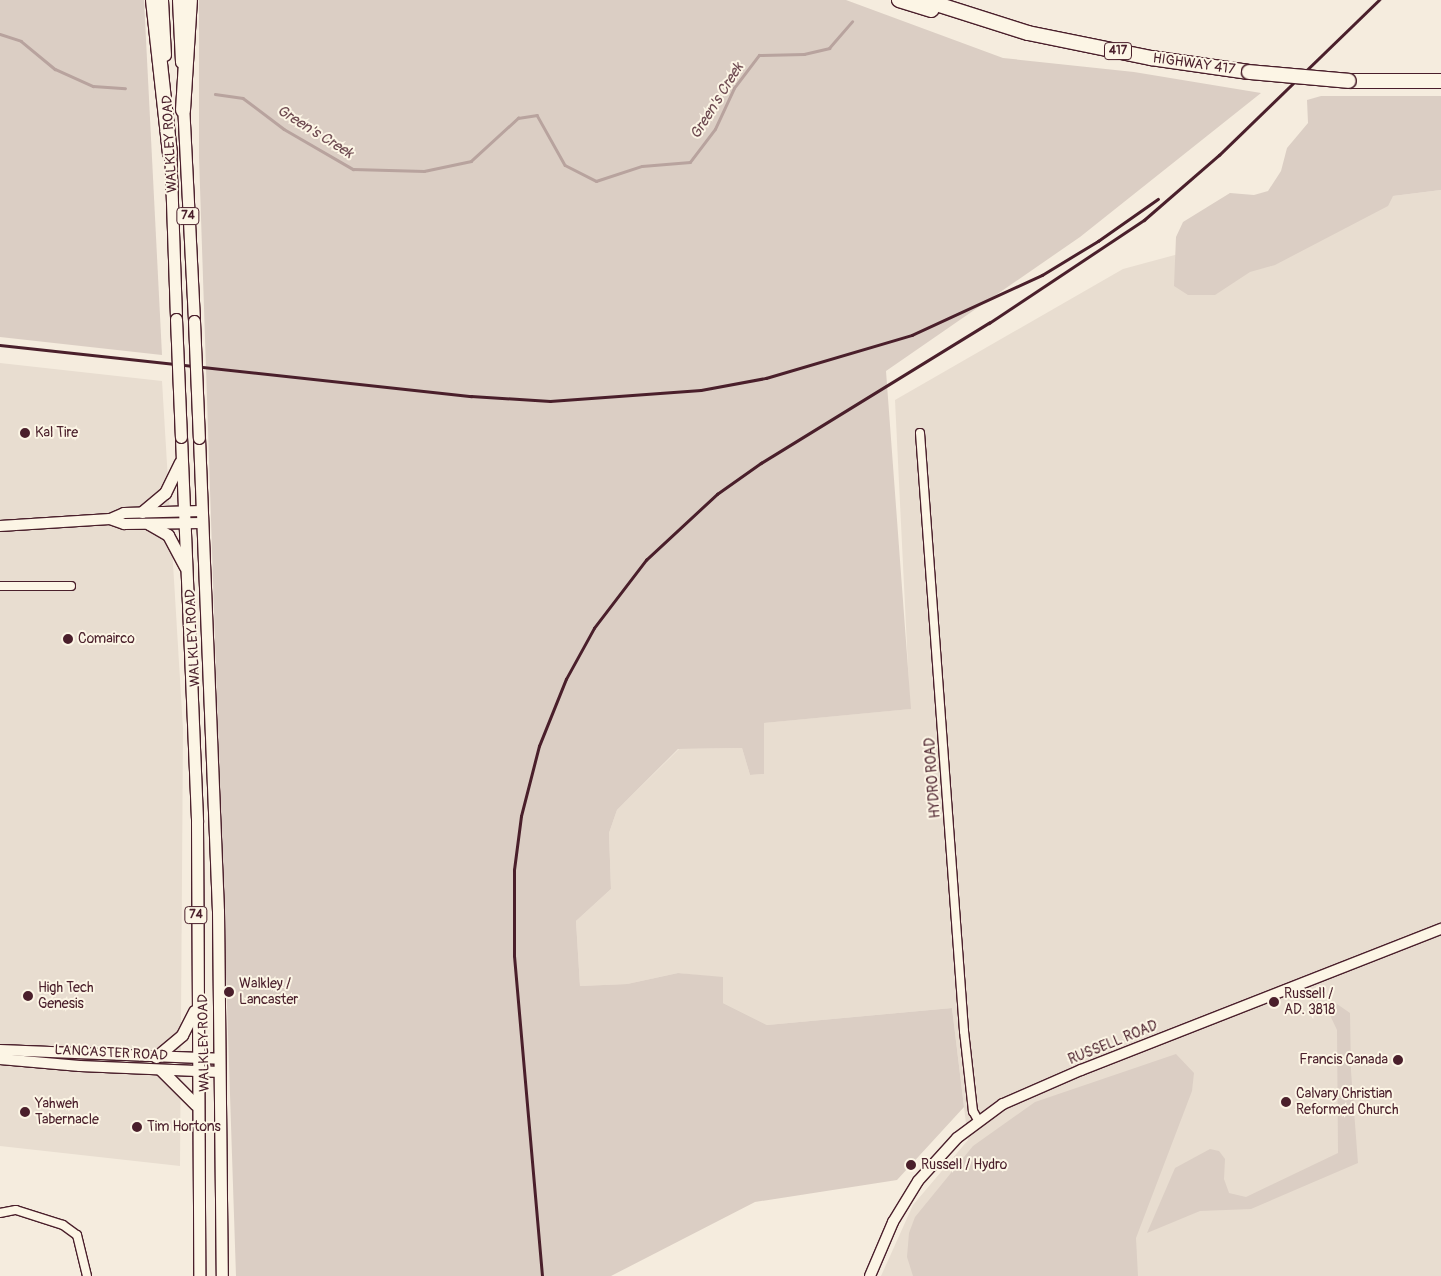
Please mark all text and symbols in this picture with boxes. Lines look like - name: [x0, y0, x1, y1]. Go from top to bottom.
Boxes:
- road number: 417: [1103, 41, 1133, 60]
- street label: HIGHWAY 417: [1152, 50, 1236, 78]
- water label: Green's Creek: [687, 60, 747, 142]
- street label: WALKLEY ROAD: [159, 95, 181, 193]
- water label: Green's Creek: [274, 102, 356, 162]
- road number: 74: [176, 207, 200, 226]
- place label: Kal Tire: [35, 425, 78, 441]
- marker: Kal Tire: [19, 427, 31, 439]
- street label: WALKLEY ROAD: [182, 589, 204, 687]
- place label: Comairco: [78, 631, 135, 647]
- marker: Comairco: [62, 633, 74, 645]
- street label: HYDRO ROAD: [922, 737, 944, 819]
- road number: 74: [184, 906, 208, 924]
- place label: Walkley / Lancaster: [239, 976, 298, 1009]
- place label: High Tech Genesis: [38, 980, 94, 1012]
- marker: Walkley / Lancaster: [223, 986, 235, 998]
- place label: Russell / AD. 3818: [1284, 986, 1335, 1019]
- marker: High Tech Genesis: [22, 990, 34, 1002]
- street label: WALKLEY ROAD: [195, 994, 213, 1092]
- marker: Russell / AD. 3818: [1268, 996, 1280, 1008]
- street label: RUSSELL ROAD: [1066, 1017, 1160, 1069]
- street label: LANCASTER ROAD: [54, 1042, 168, 1064]
- place label: Francis Canada: [1299, 1052, 1388, 1068]
- marker: Francis Canada: [1392, 1054, 1404, 1066]
- place label: Calvary Christian Reformed Church: [1296, 1086, 1399, 1118]
- place label: Yahweh Tabernacle: [35, 1096, 99, 1128]
- marker: Calvary Christian Reformed Church: [1280, 1096, 1292, 1108]
- marker: Yahweh Tabernacle: [19, 1106, 31, 1118]
- place label: Tim Hortons: [147, 1119, 221, 1135]
- marker: Tim Hortons: [131, 1121, 143, 1133]
- place label: Russell / Hydro: [921, 1157, 1007, 1173]
- marker: Russell / Hydro: [905, 1159, 917, 1171]

